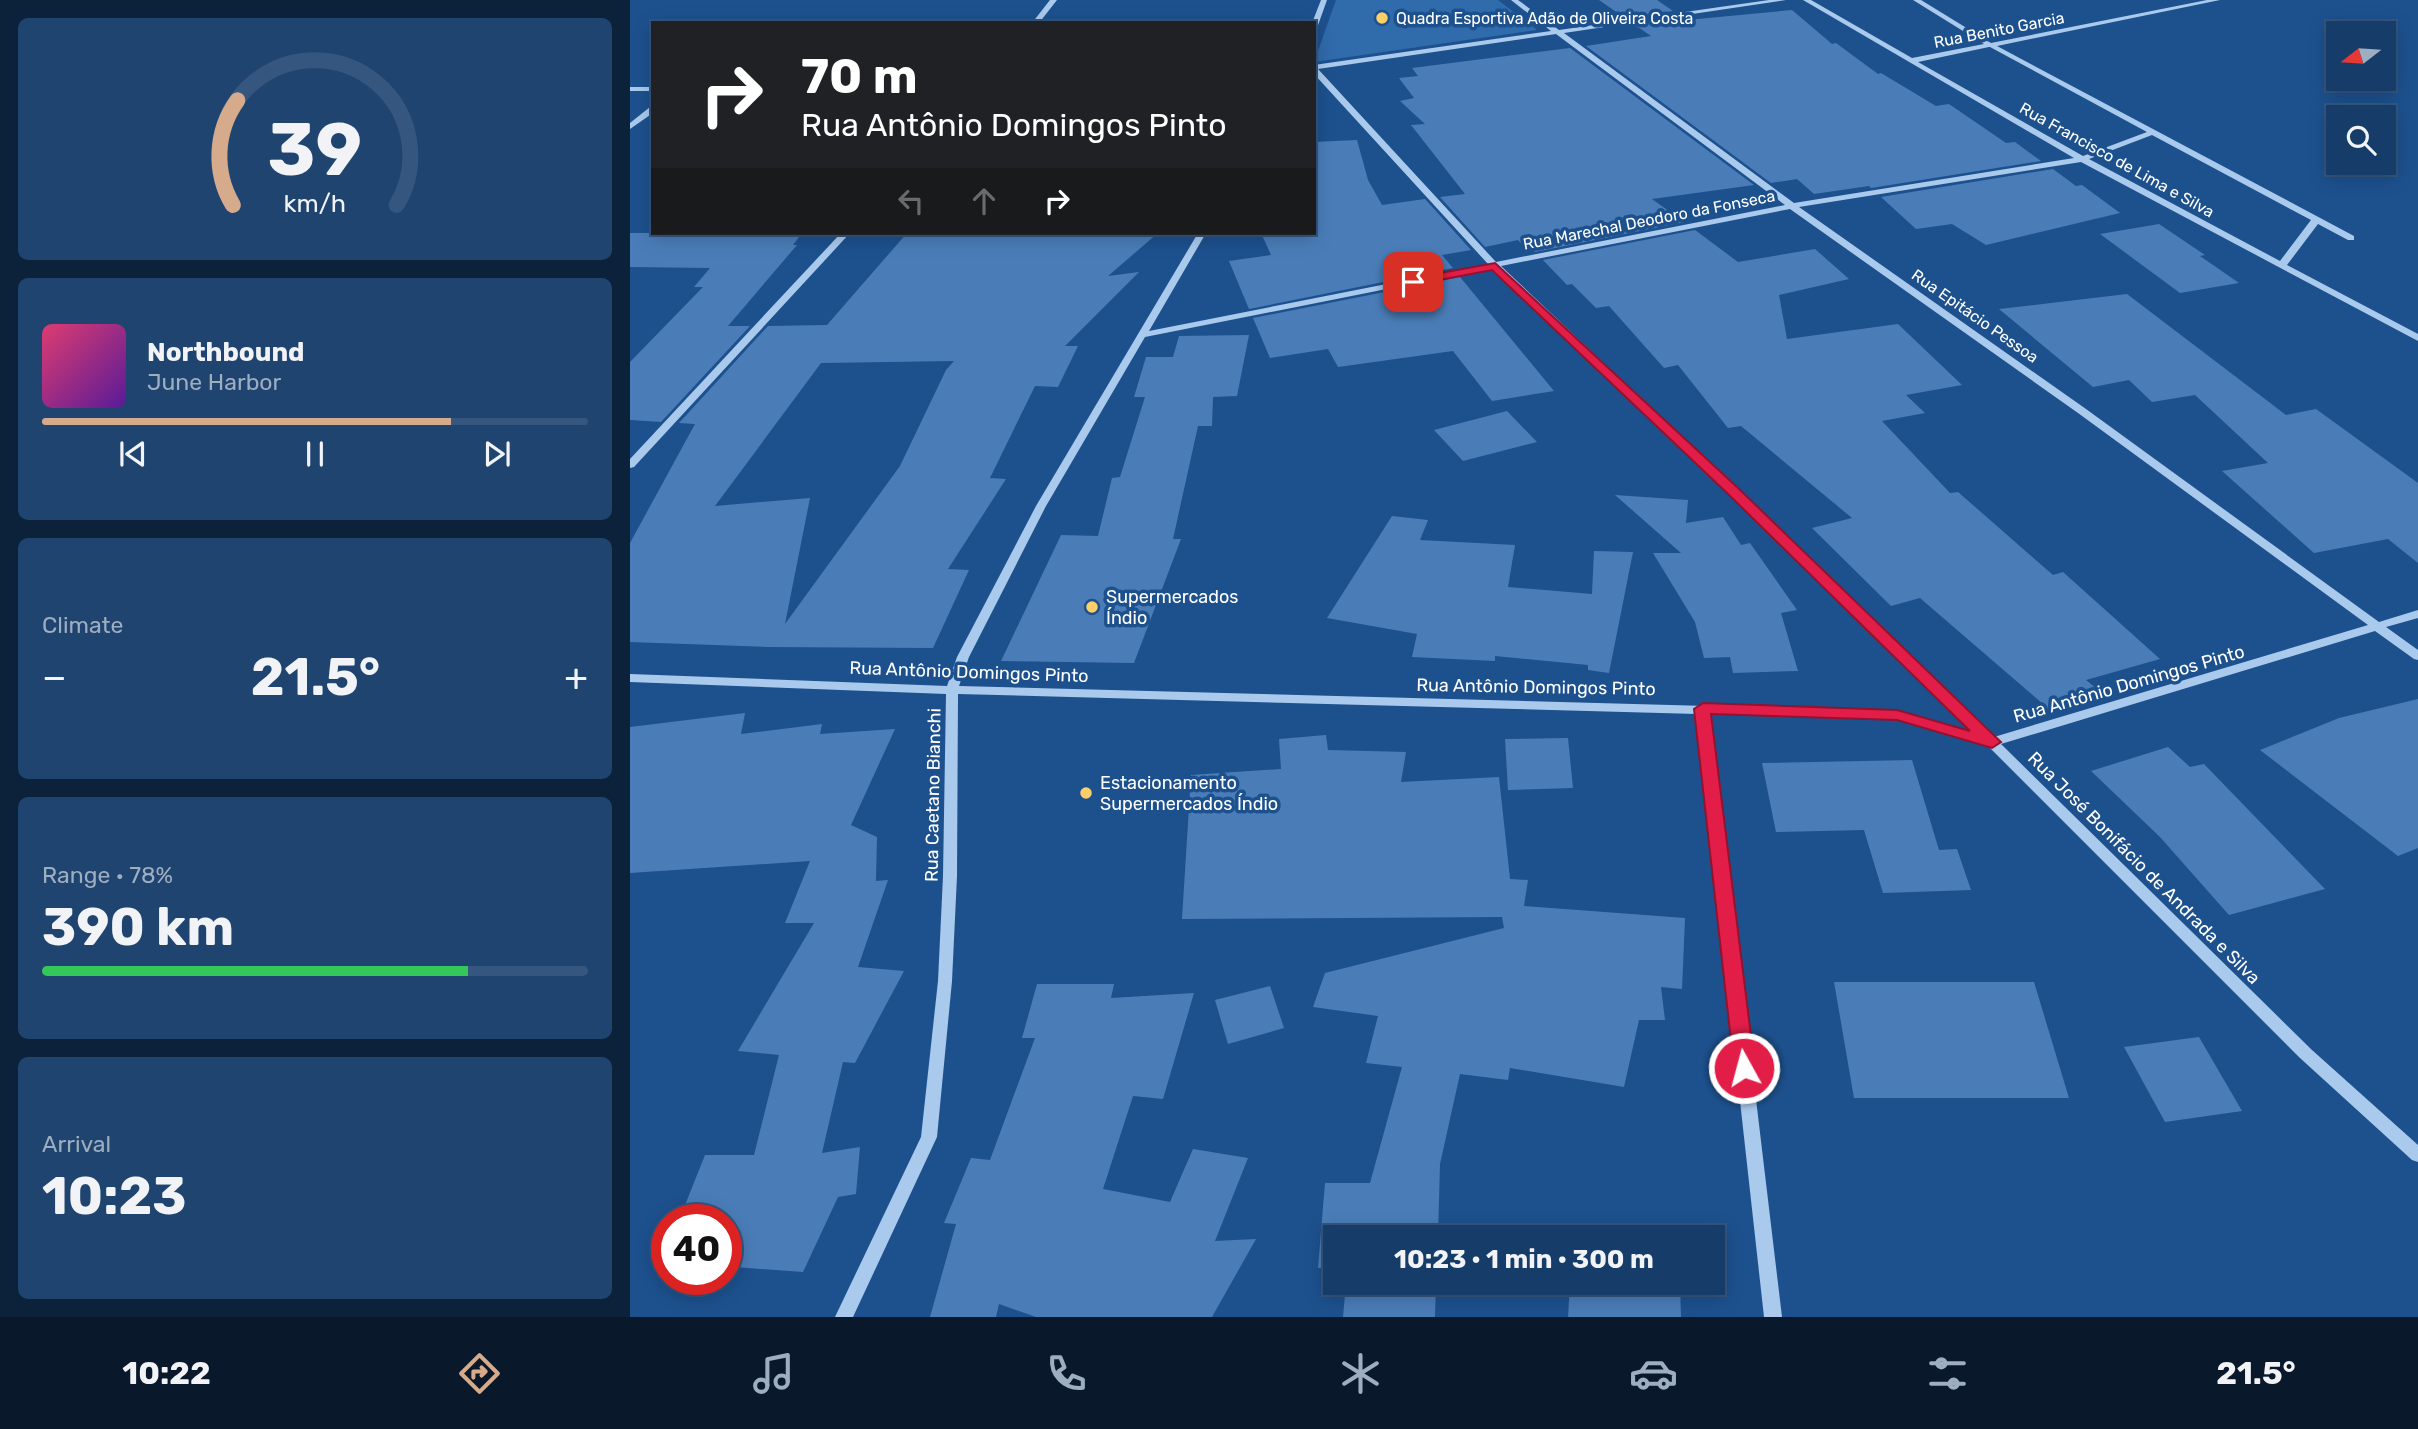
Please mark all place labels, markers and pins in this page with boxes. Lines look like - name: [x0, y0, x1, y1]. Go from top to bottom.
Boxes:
- place label: Quadra Esportiva Adão de Oliveira Costa: [1396, 9, 1693, 28]
- marker: Quadra Esportiva Adão de Oliveira Costa: [1374, 10, 1390, 26]
- pin: [1383, 252, 1443, 312]
- place label: Supermercados Índio: [1106, 586, 1239, 629]
- marker: Supermercados Índio: [1084, 599, 1100, 615]
- place label: Estacionamento Supermercados Índio: [1100, 772, 1278, 815]
- marker: Estacionamento Supermercados Índio: [1078, 785, 1094, 801]

